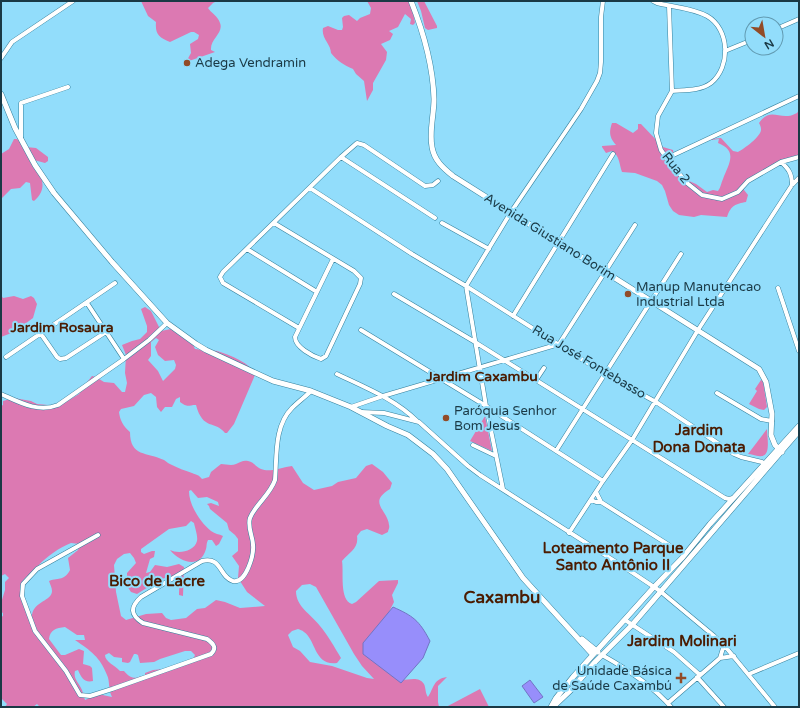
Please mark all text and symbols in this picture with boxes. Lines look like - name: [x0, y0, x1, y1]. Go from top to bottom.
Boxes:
- north arrow: [744, 16, 784, 56]
- text: N: [762, 36, 776, 52]
- place label: Adega Vendramin: [195, 55, 306, 71]
- marker: Adega Vendramin: [182, 58, 192, 68]
- street label: Rua 2: [658, 149, 694, 187]
- street label: Avenida Giustiano Borim: [481, 190, 619, 284]
- place label: Manup Manutencao Industrial Ltda: [636, 279, 761, 310]
- marker: Manup Manutencao Industrial Ltda: [623, 289, 633, 299]
- district label: Jardim Rosaura: [9, 319, 114, 336]
- street label: Rua José Fontebasso: [529, 322, 649, 402]
- district label: Jardim Caxambu: [425, 368, 538, 385]
- place label: Paróquia Senhor Bom Jesus: [454, 403, 557, 434]
- marker: Paróquia Senhor Bom Jesus: [441, 413, 451, 423]
- district label: Jardim Dona Donata: [652, 421, 746, 456]
- district label: Loteamento Parque Santo Antônio II: [543, 539, 684, 574]
- district label: Bico de Lacre: [109, 572, 205, 590]
- district label: Caxambu: [464, 587, 540, 608]
- district label: Jardim Molinari: [626, 632, 737, 650]
- place label: Unidade Básica de Saúde Caxambú: [552, 663, 672, 694]
- marker: Unidade Básica de Saúde Caxambú: [675, 672, 687, 684]

